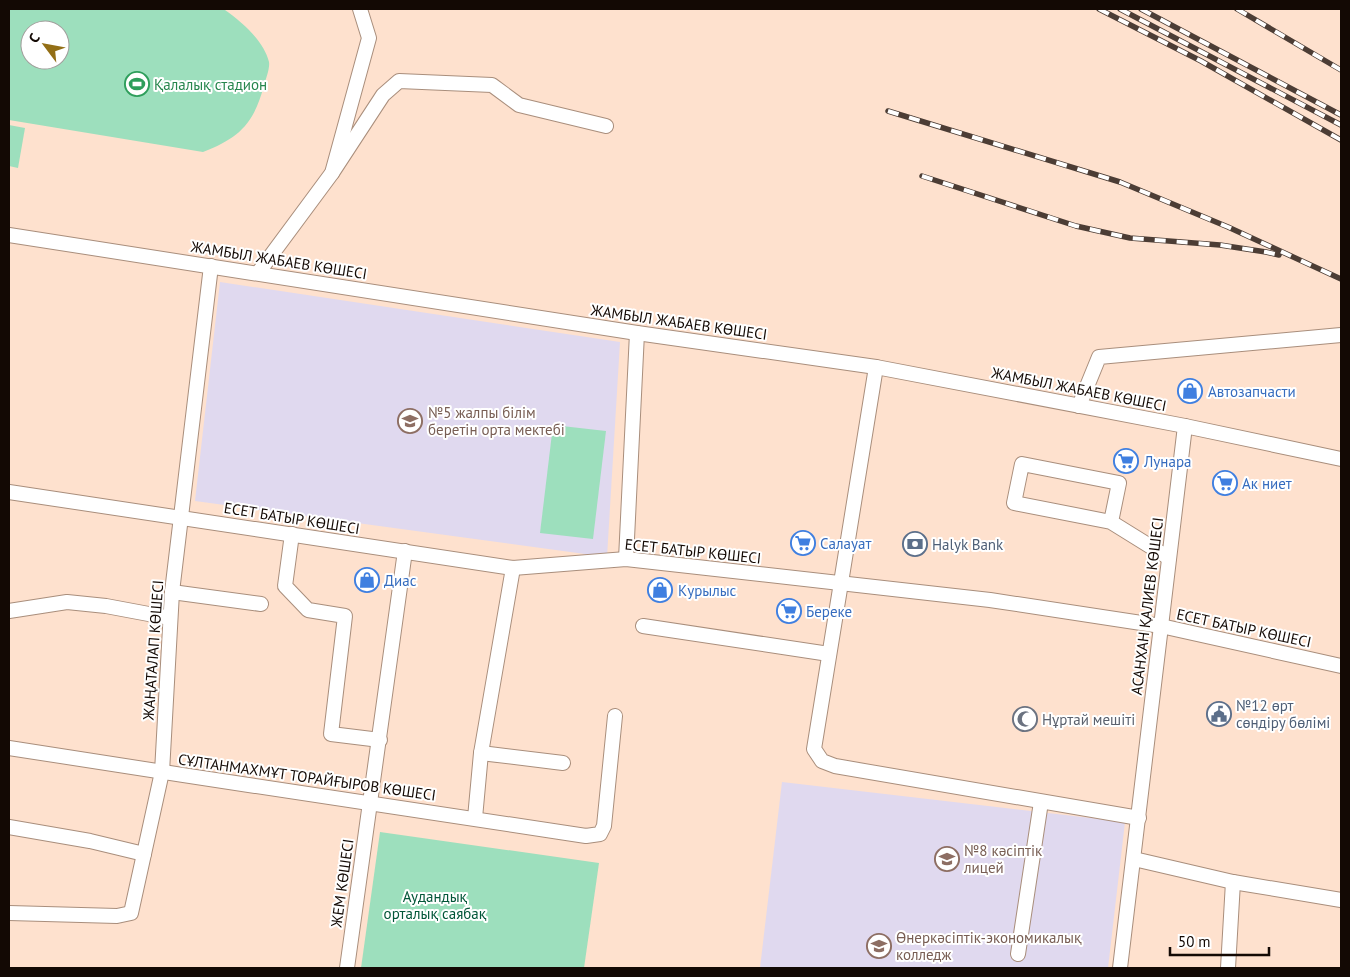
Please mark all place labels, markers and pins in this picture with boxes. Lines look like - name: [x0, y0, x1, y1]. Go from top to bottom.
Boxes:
- sports icon: Қалалық стадион: [124, 71, 150, 97]
- place label: Қалалық стадион: [154, 75, 267, 94]
- shop icon: Автозапчасти: [1177, 378, 1203, 404]
- place label: Автозапчасти: [1208, 382, 1296, 401]
- place label: №5 жалпы білім беретін орта мектебі: [428, 403, 565, 439]
- school or university icon: №5 жалпы білім беретін орта мектебі: [397, 408, 423, 434]
- supermarket icon: Лунара: [1113, 448, 1139, 474]
- place label: Лунара: [1143, 452, 1191, 471]
- supermarket icon: Ак ниет: [1212, 470, 1238, 496]
- place label: Ак ниет: [1242, 474, 1292, 493]
- supermarket icon: Салауат: [790, 530, 816, 556]
- bank icon: Halyk Bank: [902, 531, 928, 557]
- place label: Салауат: [820, 534, 871, 553]
- place label: Halyk Bank: [932, 535, 1004, 554]
- shop icon: Диас: [354, 567, 380, 593]
- place label: Диас: [384, 571, 417, 590]
- shop icon: Курылыс: [647, 577, 673, 603]
- place label: Курылыс: [678, 581, 737, 600]
- supermarket icon: Береке: [776, 598, 802, 624]
- place label: Береке: [806, 602, 852, 621]
- place label: №12 өрт сөндіру бөлімі: [1236, 696, 1330, 732]
- public building icon: №12 өрт сөндіру бөлімі: [1206, 701, 1232, 727]
- mosque icon: Нұртай мешіті: [1012, 706, 1038, 732]
- place label: Нұртай мешіті: [1042, 710, 1135, 729]
- place label: №8 кәсіптік лицей: [963, 841, 1043, 877]
- school or university icon: №8 кәсіптік лицей: [934, 846, 960, 872]
- place label: Өнеркәсіптік-экономикалық колледж: [896, 928, 1082, 964]
- school or university icon: Өнеркәсіптік-экономикалық колледж: [866, 933, 892, 959]

